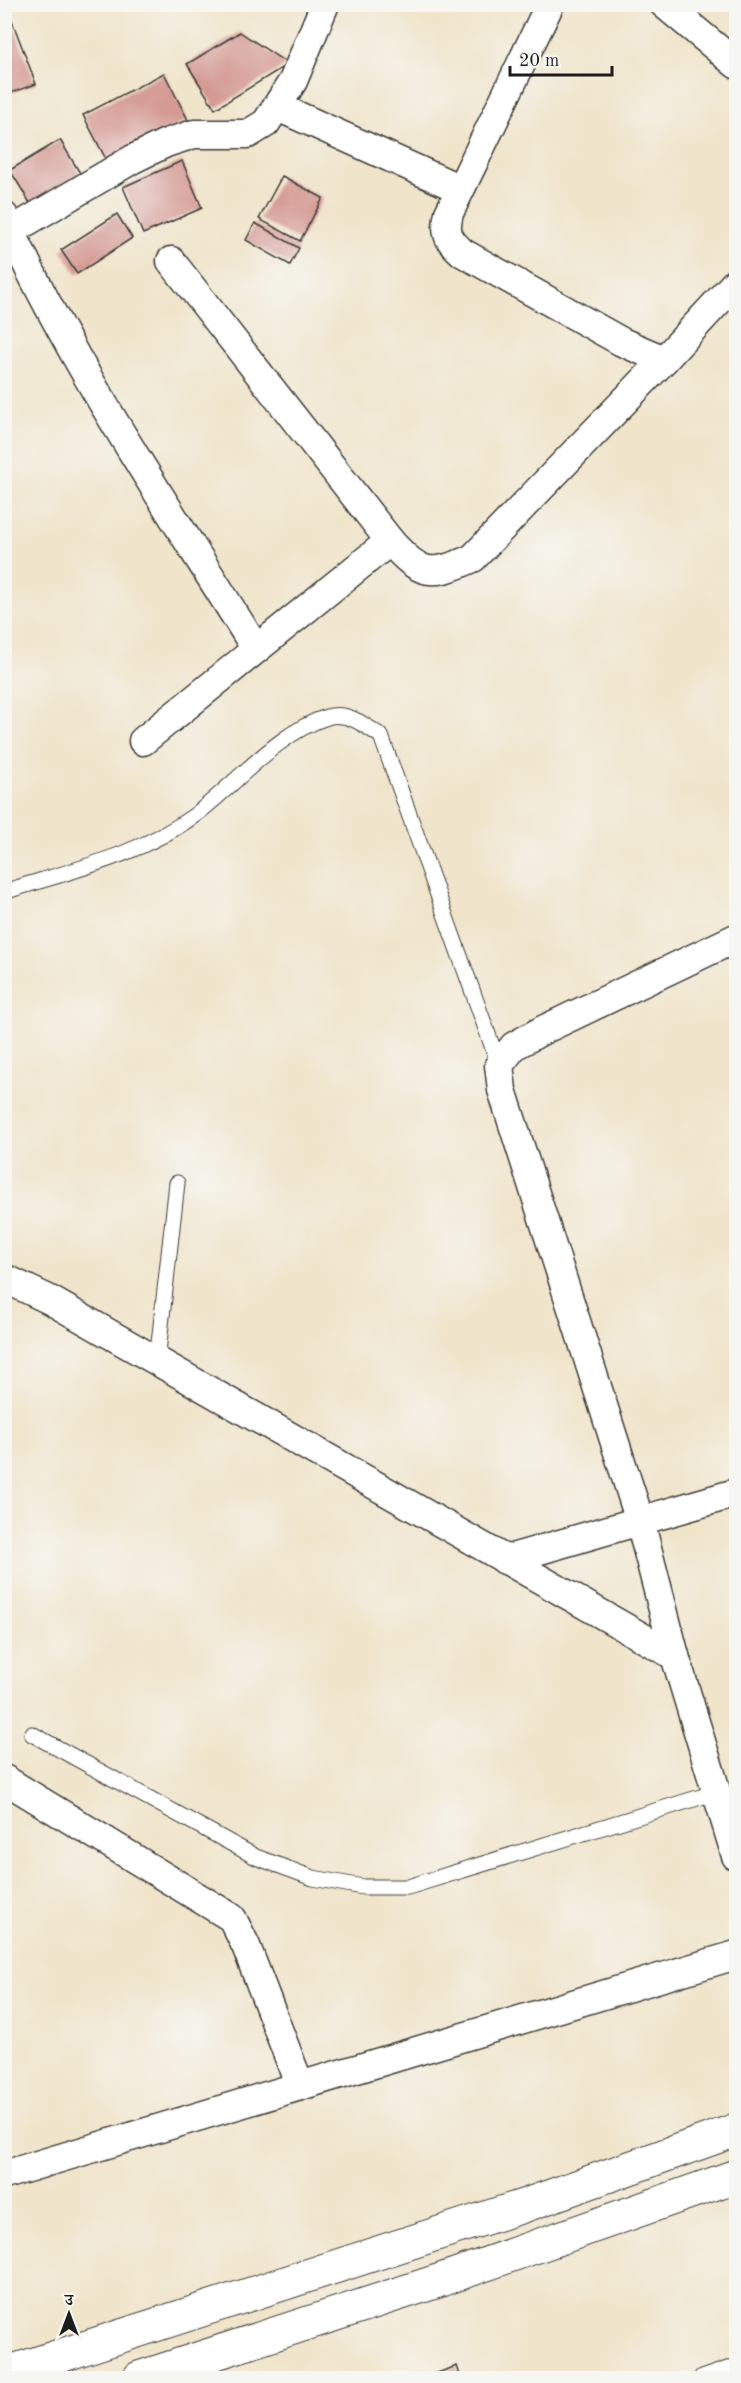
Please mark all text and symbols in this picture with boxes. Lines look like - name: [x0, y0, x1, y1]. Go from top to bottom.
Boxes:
- scale bar: [510, 39, 612, 77]
- text: 20 m: [519, 52, 559, 70]
- north arrow: [39, 2284, 99, 2344]
- text: उ: [64, 2293, 75, 2309]

